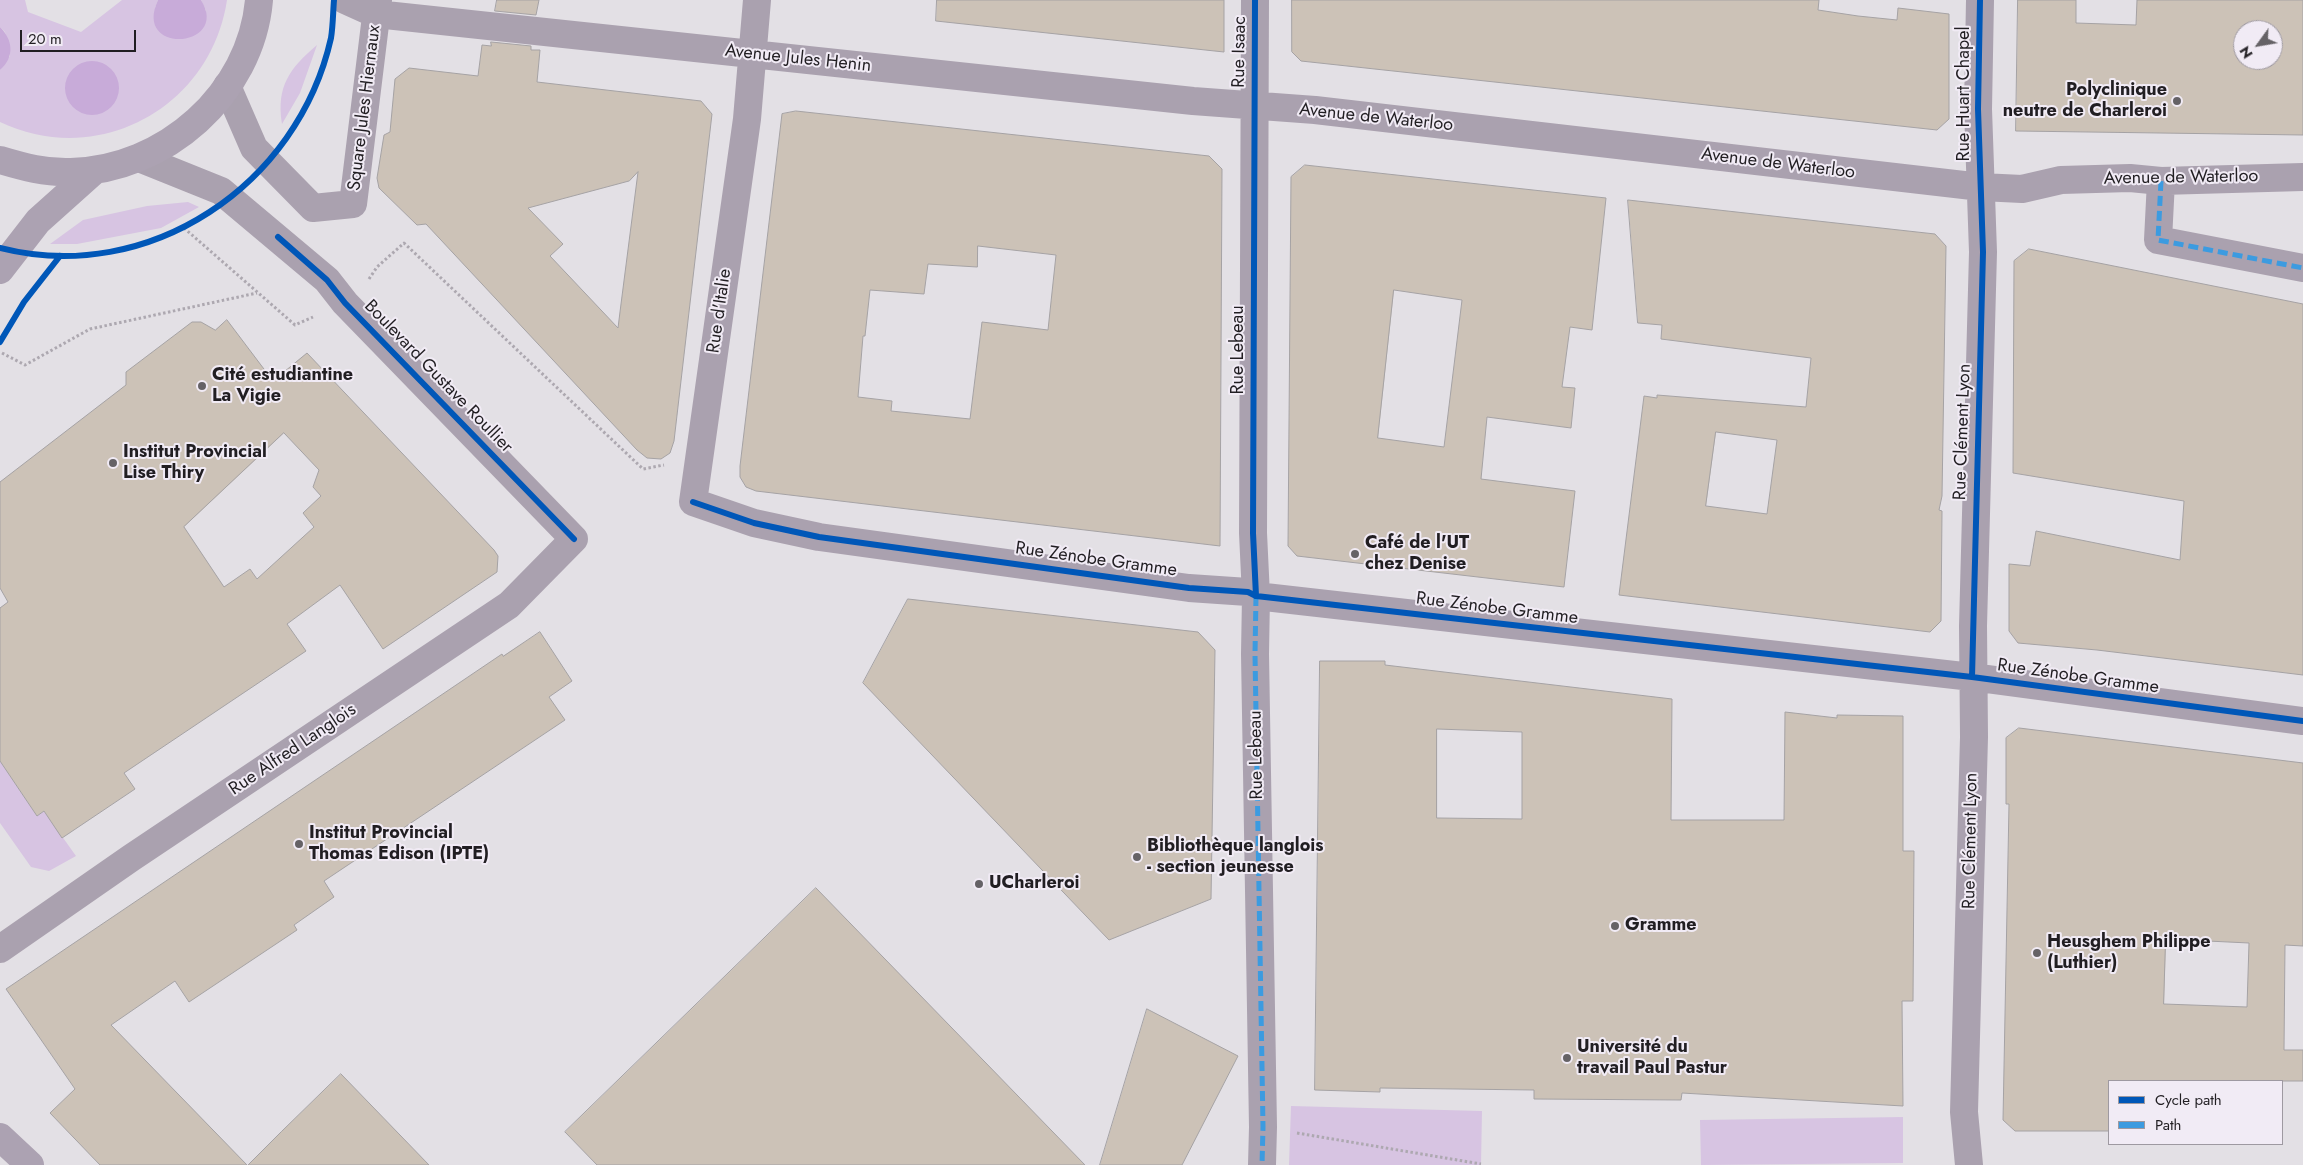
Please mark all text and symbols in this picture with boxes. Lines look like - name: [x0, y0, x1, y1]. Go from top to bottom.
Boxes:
- street label: Rue Isaac: [1229, 16, 1251, 88]
- scale bar: [22, 20, 139, 52]
- north arrow: [2233, 20, 2283, 70]
- street label: Square Jules Hiernaux: [344, 24, 386, 192]
- street label: Rue Huart Chapel: [1954, 26, 1976, 162]
- text: 20 m: [28, 28, 62, 50]
- street label: Avenue Jules Henin: [724, 41, 872, 77]
- text: N: [2235, 42, 2258, 62]
- place label: Polyclinique neutre de Charleroi: [2003, 80, 2167, 122]
- marker: Polyclinique neutre de Charleroi: [2171, 95, 2183, 107]
- street label: Avenue de Waterloo: [1298, 99, 1454, 137]
- street label: Avenue de Waterloo: [1700, 144, 1856, 184]
- street label: Avenue de Waterloo: [2104, 166, 2258, 190]
- street label: Rue d'Italie: [703, 267, 737, 355]
- street label: Boulevard Gustave Roullier: [359, 296, 517, 458]
- street label: Rue Lebeau: [1228, 305, 1250, 395]
- street label: Rue Clément Lyon: [1950, 363, 1976, 501]
- place label: Cité estudiantine La Vigie: [212, 365, 353, 408]
- marker: Cité estudiantine La Vigie: [196, 380, 208, 392]
- place label: Institut Provincial Lise Thiry: [123, 442, 267, 484]
- marker: Institut Provincial Lise Thiry: [107, 457, 119, 469]
- place label: Café de l'UT chez Denise: [1365, 533, 1469, 576]
- street label: Rue Zénobe Gramme: [1014, 538, 1178, 582]
- marker: Café de l'UT chez Denise: [1349, 548, 1361, 560]
- street label: Rue Zénobe Gramme: [1415, 588, 1579, 630]
- street label: Rue Zénobe Gramme: [1996, 655, 2160, 699]
- street label: Rue Alfred Langlois: [225, 700, 361, 800]
- street label: Rue Lebeau: [1245, 710, 1269, 800]
- street label: Rue Clément Lyon: [1959, 773, 1983, 909]
- place label: Institut Provincial Thomas Edison (IPTE): [309, 823, 489, 866]
- place label: Bibliothèque langlois - section jeunesse: [1147, 836, 1323, 879]
- marker: Institut Provincial Thomas Edison (IPTE): [293, 838, 305, 850]
- marker: Bibliothèque langlois - section jeunesse: [1131, 851, 1143, 863]
- place label: UCharleroi: [989, 873, 1079, 895]
- marker: UCharleroi: [973, 878, 985, 890]
- place label: Gramme: [1625, 915, 1697, 937]
- marker: Gramme: [1609, 920, 1621, 932]
- place label: Heusghem Philippe (Luthier): [2047, 932, 2210, 974]
- marker: Heusghem Philippe (Luthier): [2031, 947, 2043, 959]
- place label: Université du travail Paul Pastur: [1577, 1037, 1727, 1080]
- marker: Université du travail Paul Pastur: [1561, 1052, 1573, 1064]
- legend: [2108, 1080, 2283, 1145]
- text: Cycle path: [2155, 1089, 2222, 1111]
- text: Path: [2155, 1114, 2181, 1136]

